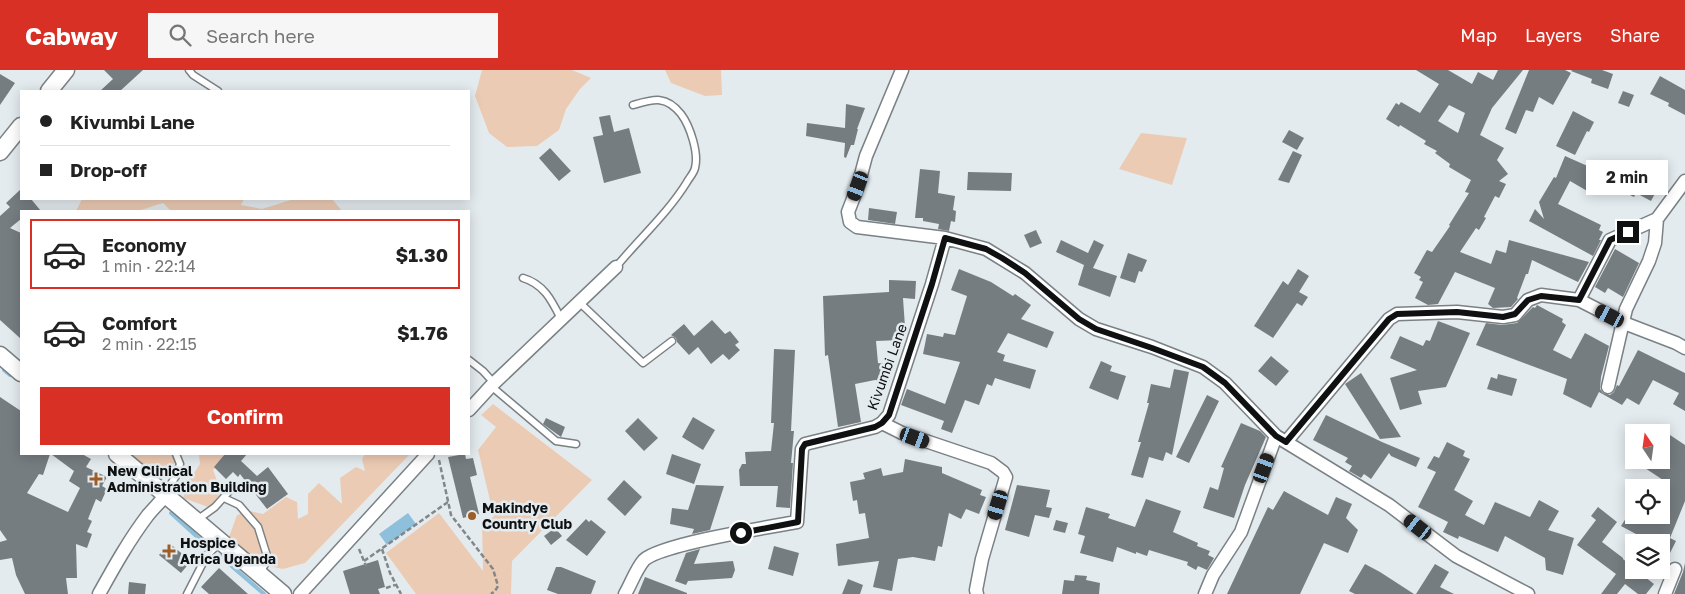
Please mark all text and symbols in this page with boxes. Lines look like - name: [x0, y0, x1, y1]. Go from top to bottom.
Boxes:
- search box: [148, 13, 498, 58]
- text: Cabway: [25, 21, 118, 50]
- icon: search: [166, 21, 194, 49]
- text: Search here: [206, 24, 315, 47]
- text: Map: [1460, 24, 1497, 46]
- text: Layers: [1525, 24, 1582, 46]
- text: Share: [1610, 24, 1660, 46]
- text: Kivumbi Lane: [70, 110, 195, 133]
- text: Drop-off: [70, 158, 147, 181]
- callout: 2 min: [1587, 160, 1669, 194]
- text: 2 min: [1606, 167, 1648, 187]
- car: [845, 169, 870, 203]
- route end: [1617, 221, 1639, 243]
- icon: car: [42, 232, 87, 277]
- text: Economy: [102, 233, 187, 256]
- text: $1.30: [395, 243, 448, 266]
- text: 1 min · 22:14: [102, 256, 196, 276]
- car: [1593, 303, 1626, 329]
- icon: car: [42, 310, 87, 355]
- text: Comfort: [102, 311, 177, 334]
- text: $1.76: [397, 321, 448, 344]
- street label: Kivumbi Lane: [863, 321, 910, 412]
- text: 2 min · 22:15: [102, 334, 197, 354]
- button: Confirm: [40, 387, 450, 445]
- north arrow: [1625, 424, 1670, 469]
- map controls: [1625, 424, 1670, 579]
- car: [898, 426, 931, 450]
- car: [1251, 451, 1276, 485]
- place label: New Clinical Administration Building: [107, 462, 267, 495]
- marker: New Clinical Administration Building: [89, 472, 103, 486]
- button: locate: [1625, 479, 1670, 524]
- car: [986, 488, 1009, 522]
- place label: Makindye Country Club: [482, 499, 572, 532]
- marker: Makindye Country Club: [466, 510, 478, 522]
- car: [1401, 512, 1434, 542]
- route start: [730, 522, 752, 544]
- place label: Hospice Africa Uganda: [180, 534, 276, 567]
- button: layers: [1625, 534, 1670, 579]
- marker: Hospice Africa Uganda: [162, 544, 176, 558]

